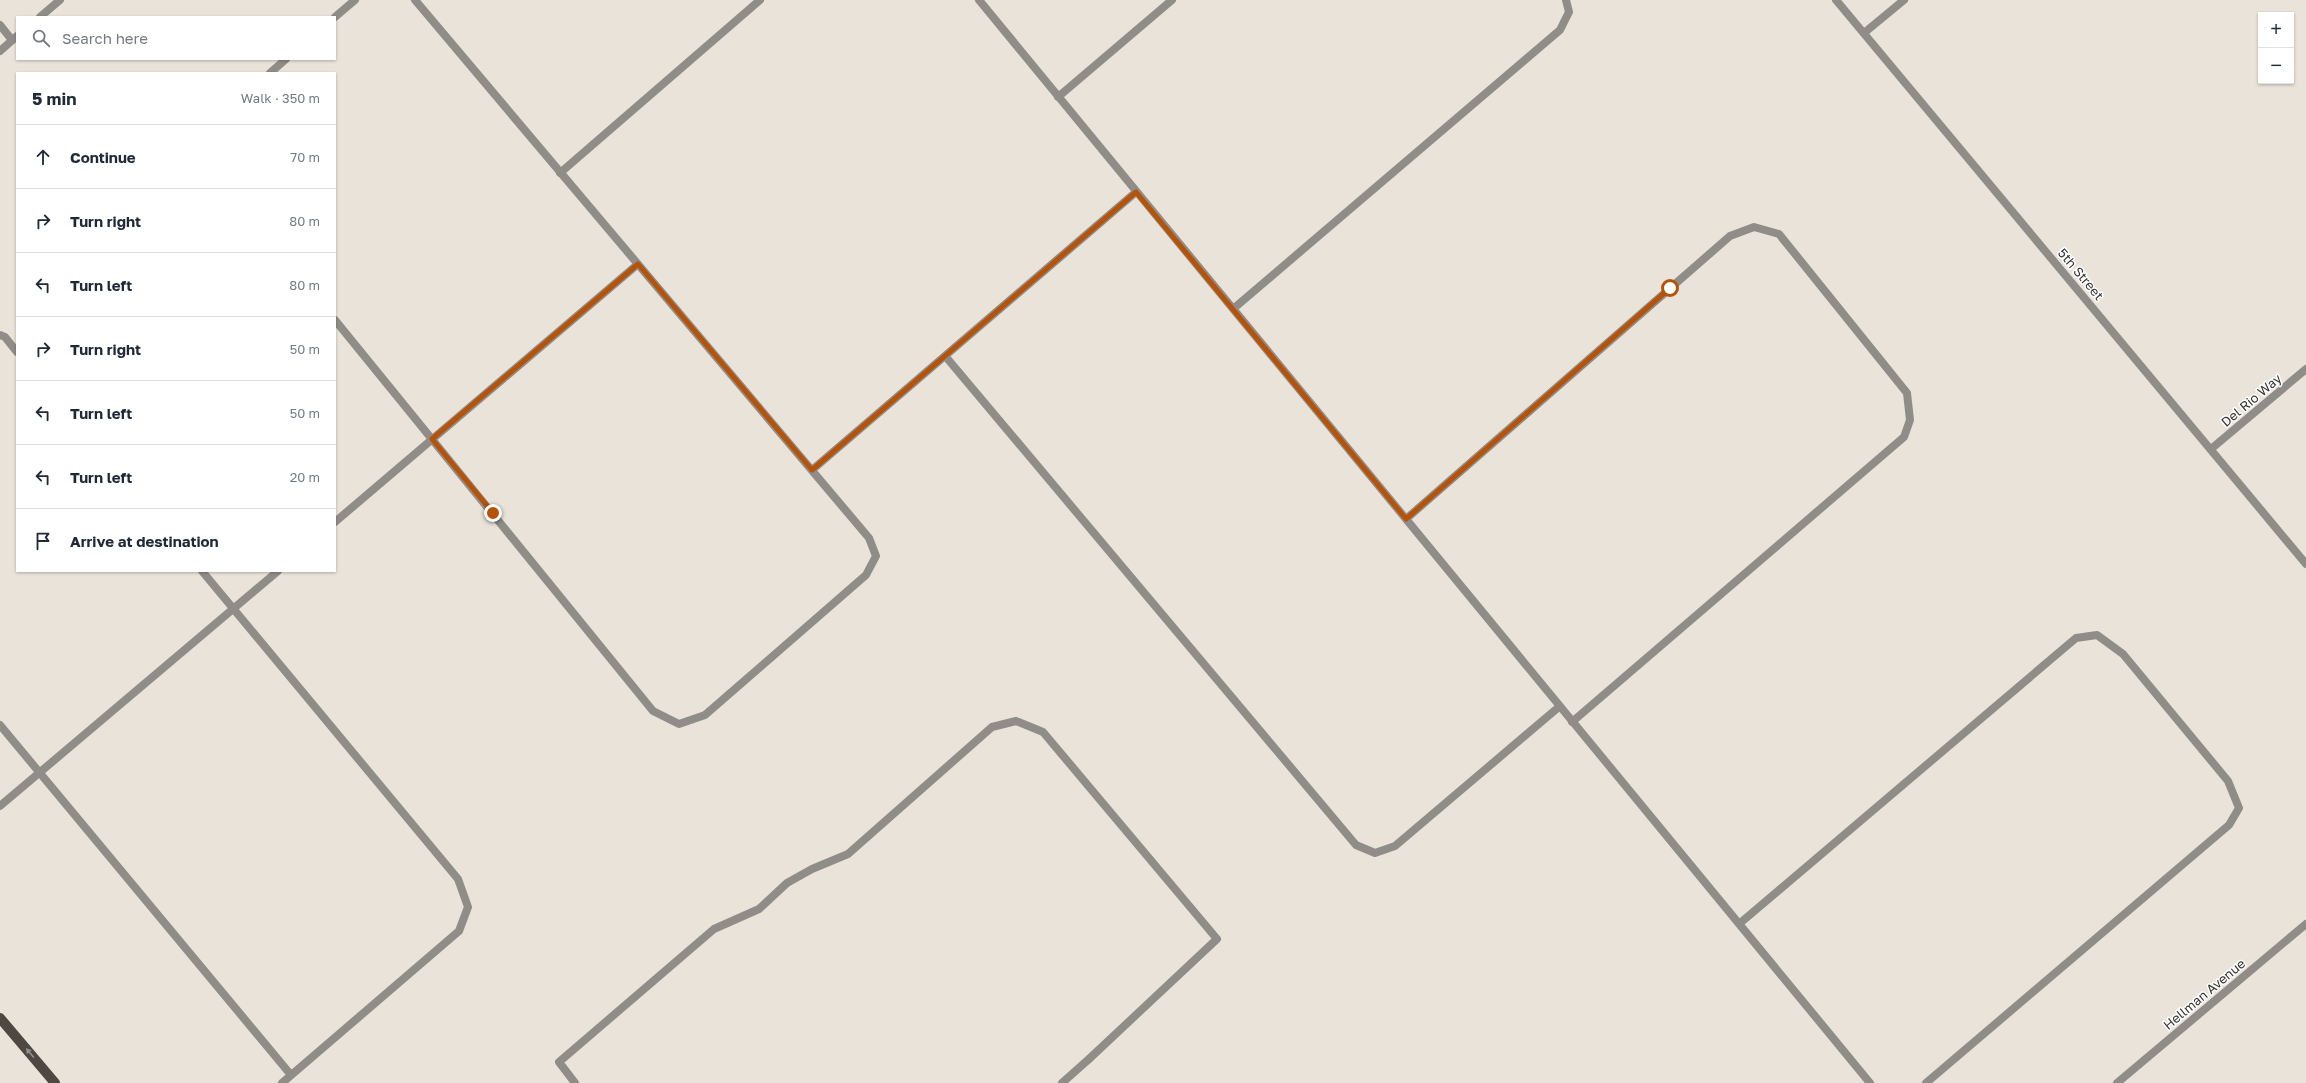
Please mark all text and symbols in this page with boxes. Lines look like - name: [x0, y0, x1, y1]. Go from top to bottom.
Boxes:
- map controls: [2258, 12, 2294, 84]
- button: +: [2258, 12, 2294, 48]
- search box: [16, 16, 336, 60]
- icon: search: [30, 27, 52, 49]
- text: Search here: [62, 29, 148, 47]
- button: −: [2258, 48, 2294, 84]
- text: 5 min: [32, 88, 76, 109]
- text: Walk · 350 m: [241, 90, 320, 106]
- icon: ahead: [32, 146, 54, 168]
- text: Continue: [70, 148, 136, 166]
- text: 70 m: [290, 149, 320, 165]
- icon: right: [32, 210, 54, 232]
- text: Turn right: [70, 212, 141, 230]
- text: 80 m: [289, 213, 320, 229]
- street label: 5th Street: [2055, 245, 2107, 303]
- icon: left: [32, 274, 54, 296]
- text: Turn left: [70, 276, 132, 294]
- text: 80 m: [289, 277, 320, 293]
- route start: [1661, 279, 1679, 297]
- icon: right: [32, 338, 54, 360]
- text: Turn right: [70, 340, 141, 358]
- text: 50 m: [290, 341, 320, 357]
- street label: Del Rio Way: [2218, 370, 2285, 430]
- icon: left: [32, 402, 54, 424]
- text: Turn left: [70, 404, 132, 422]
- text: 50 m: [290, 405, 320, 421]
- icon: left: [32, 466, 54, 488]
- text: Turn left: [70, 468, 132, 486]
- text: 20 m: [290, 469, 320, 485]
- route end: [484, 504, 502, 522]
- icon: arrive: [32, 530, 54, 552]
- text: Arrive at destination: [70, 532, 219, 550]
- street label: Hellman Avenue: [2160, 955, 2248, 1033]
- one-way arrow: [25, 1048, 34, 1058]

